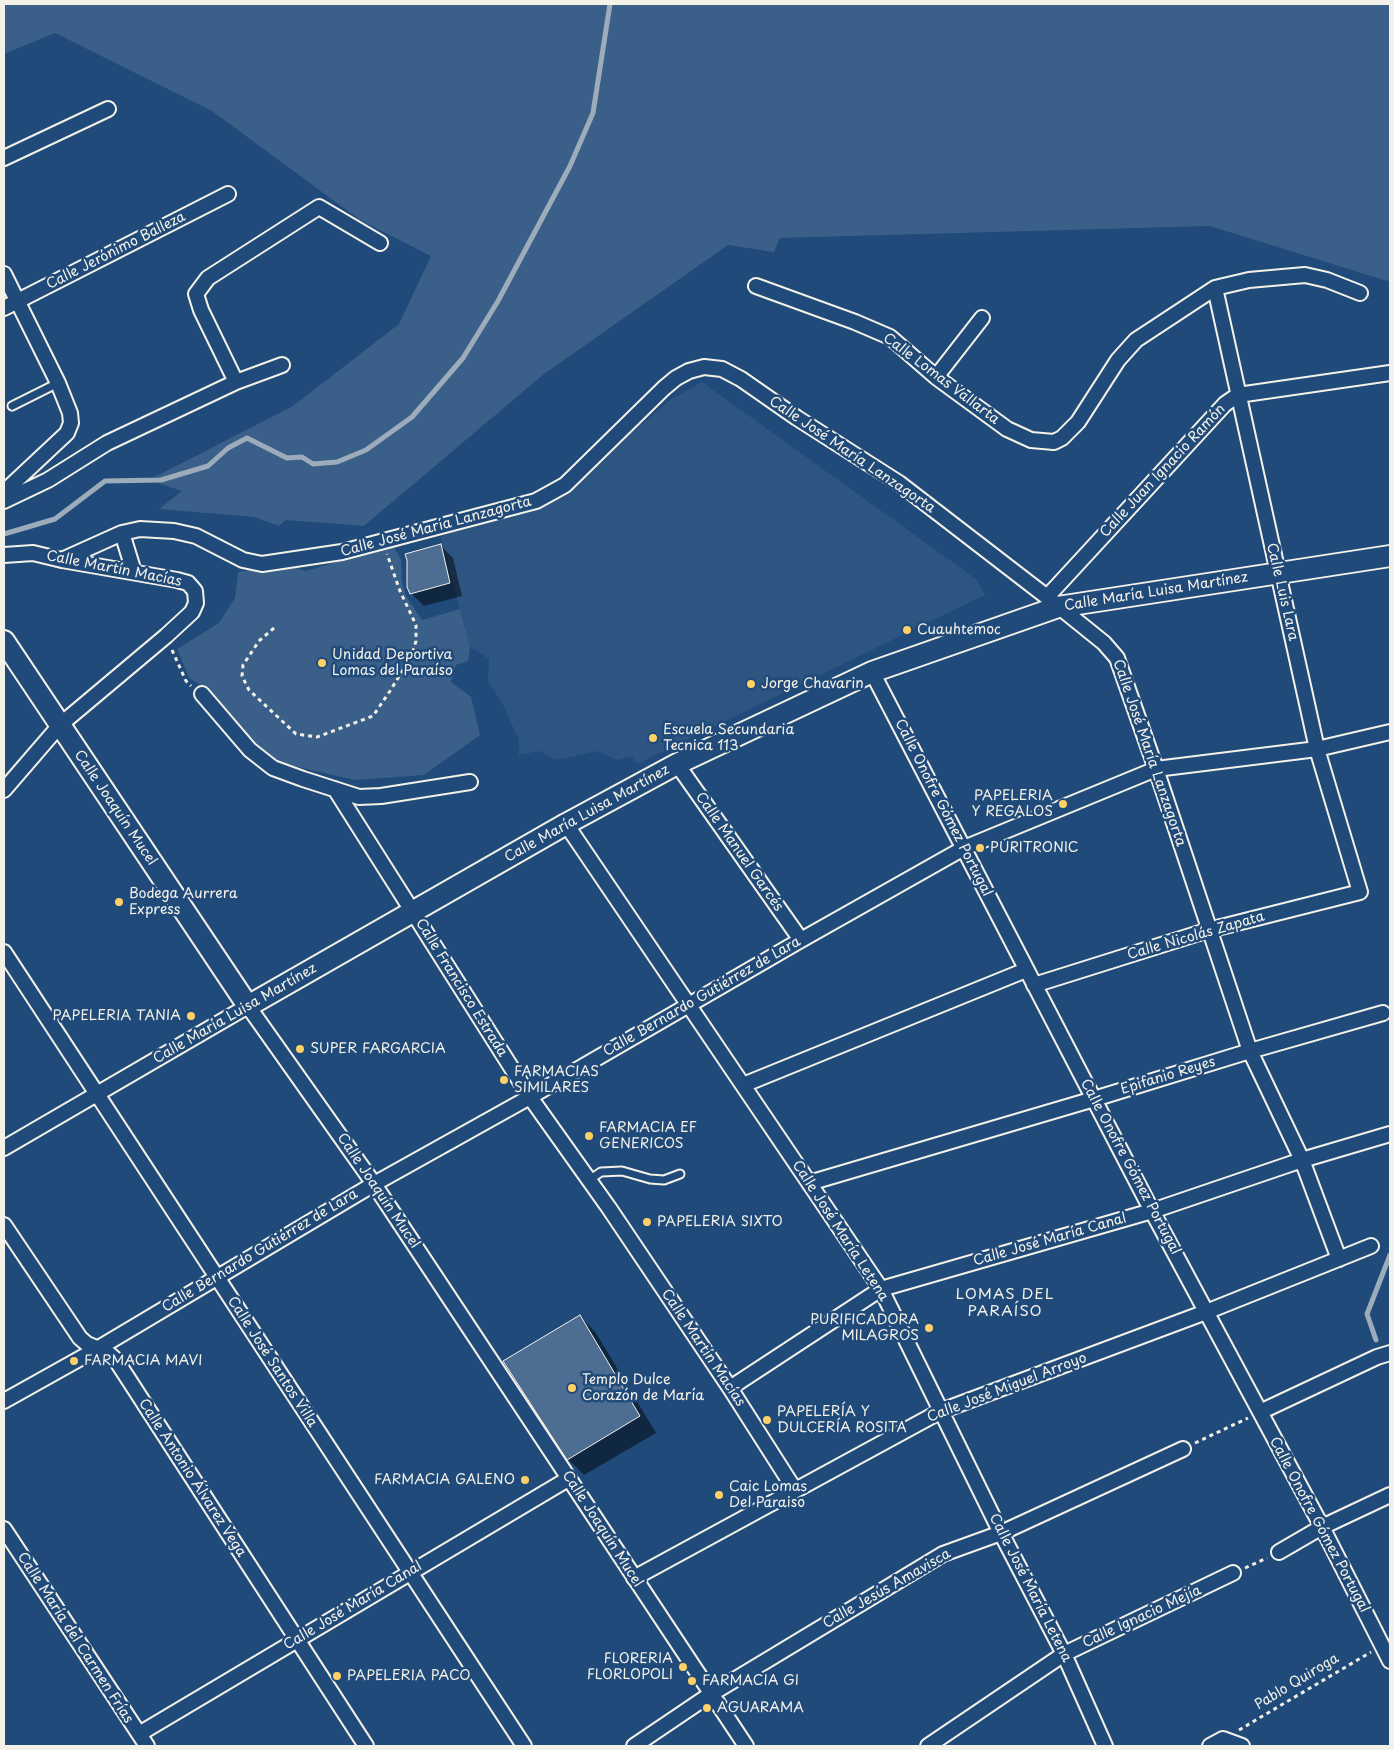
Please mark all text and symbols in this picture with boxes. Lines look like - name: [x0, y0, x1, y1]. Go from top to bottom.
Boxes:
- street label: Calle Jerónimo Balleza: [44, 209, 188, 293]
- street label: Calle Lomas Vallarta: [880, 330, 1002, 428]
- street label: Calle José María Lanzagorta: [766, 393, 938, 517]
- street label: Calle Juan Ignacio Ramón: [1097, 401, 1229, 541]
- street label: Calle José María Lanzagorta: [339, 493, 533, 561]
- street label: Calle Luis Lara: [1263, 541, 1301, 643]
- street label: Calle Martín Macías: [45, 548, 183, 590]
- street label: Calle María Luisa Martínez: [1063, 569, 1249, 615]
- place label: Cuauhtemoc: [917, 622, 1001, 638]
- marker: Cuauhtemoc: [901, 624, 913, 636]
- place label: Unidad Deportiva Lomas del Paraíso: [332, 647, 453, 680]
- marker: Unidad Deportiva Lomas del Paraíso: [316, 657, 328, 669]
- street label: Calle José María Lanzagorta: [1109, 657, 1189, 849]
- place label: Jorge Chavarin: [761, 676, 864, 692]
- marker: Jorge Chavarin: [745, 678, 757, 690]
- street label: Calle Onofre Gómez Portugal: [891, 717, 995, 899]
- place label: Escuela Secundaria Tecnica 113: [663, 722, 794, 754]
- marker: Escuela Secundaria Tecnica 113: [647, 732, 659, 744]
- street label: Calle Joaquín Mucel: [70, 747, 160, 869]
- street label: Calle María Luisa Martínez: [502, 762, 672, 866]
- place label: PAPELERIA Y REGALOS: [972, 788, 1053, 820]
- street label: Calle Manuel Garcés: [692, 789, 786, 915]
- marker: PAPELERIA Y REGALOS: [1057, 798, 1069, 810]
- place label: PURITRONIC: [990, 840, 1079, 856]
- marker: PURITRONIC: [974, 842, 986, 854]
- place label: Bodega Aurrera Express: [129, 886, 238, 919]
- marker: Bodega Aurrera Express: [113, 896, 125, 908]
- street label: Calle Nicolás Zapata: [1125, 908, 1267, 964]
- street label: Calle Francisco Estrada: [412, 916, 510, 1060]
- street label: Calle Bernardo Gutiérrez de Lara: [600, 933, 804, 1061]
- street label: Calle María Luisa Martínez: [150, 960, 320, 1068]
- place label: PAPELERIA TANIA: [52, 1008, 181, 1024]
- marker: PAPELERIA TANIA: [185, 1010, 197, 1022]
- place label: SUPER FARGARCIA: [310, 1041, 446, 1057]
- marker: SUPER FARGARCIA: [294, 1043, 306, 1055]
- street label: Epifanio Reyes: [1119, 1054, 1217, 1098]
- place label: FARMACIAS SIMILARES: [514, 1064, 599, 1096]
- marker: FARMACIAS SIMILARES: [498, 1074, 510, 1086]
- street label: Calle Onofre Gómez Portugal: [1076, 1076, 1184, 1258]
- place label: FARMACIA EF GENERICOS: [599, 1120, 697, 1152]
- street label: Calle Joaquín Mucel: [333, 1130, 423, 1252]
- marker: FARMACIA EF GENERICOS: [583, 1130, 595, 1142]
- street label: Calle José María Letena: [788, 1158, 892, 1304]
- street label: Calle Bernardo Gutiérrez de Lara: [159, 1186, 361, 1316]
- street label: Calle José María Canal: [971, 1210, 1129, 1270]
- place label: PAPELERIA SIXTO: [657, 1214, 783, 1230]
- marker: PAPELERIA SIXTO: [641, 1216, 653, 1228]
- street label: Calle Martín Macías: [658, 1286, 748, 1410]
- district label: LOMAS DEL PARAÍSO: [955, 1286, 1055, 1321]
- street label: Calle José Santos Villa: [223, 1293, 321, 1431]
- place label: PURIFICADORA MILAGROS: [810, 1312, 919, 1344]
- marker: PURIFICADORA MILAGROS: [923, 1322, 935, 1334]
- street label: Calle José Miguel Arroyo: [925, 1350, 1089, 1426]
- place label: FARMACIA MAVI: [84, 1353, 203, 1369]
- marker: FARMACIA MAVI: [68, 1355, 80, 1367]
- place label: Templo Dulce Corazón de María: [582, 1372, 704, 1404]
- marker: Templo Dulce Corazón de María: [566, 1382, 578, 1394]
- street label: Calle Antonio Álvarez Vega: [135, 1396, 249, 1560]
- place label: PAPELERÍA Y DULCERÍA ROSITA: [777, 1404, 907, 1436]
- marker: PAPELERÍA Y DULCERÍA ROSITA: [761, 1414, 773, 1426]
- street label: Calle Onofre Gómez Portugal: [1265, 1434, 1373, 1616]
- street label: Calle Joaquín Mucel: [558, 1468, 646, 1590]
- place label: FARMACIA GALENO: [374, 1472, 515, 1488]
- marker: FARMACIA GALENO: [519, 1474, 531, 1486]
- place label: Caic Lomas Del Paraiso: [729, 1479, 807, 1511]
- marker: Caic Lomas Del Paraiso: [713, 1489, 725, 1501]
- street label: Calle José María Letena: [985, 1511, 1075, 1665]
- street label: Calle Jesús Amavisca: [820, 1546, 954, 1632]
- street label: Calle María del Carmen Frías: [13, 1549, 137, 1727]
- street label: Calle José María Canal: [281, 1558, 425, 1654]
- street label: Calle Ignacio Mejía: [1080, 1582, 1204, 1652]
- street label: Pablo Quiroga: [1252, 1650, 1342, 1714]
- place label: FLORERIA FLORLOPOLI: [587, 1651, 673, 1684]
- marker: FLORERIA FLORLOPOLI: [677, 1661, 689, 1673]
- place label: PAPELERIA PACO: [347, 1668, 470, 1684]
- marker: PAPELERIA PACO: [331, 1670, 343, 1682]
- place label: FARMACIA GI: [702, 1673, 799, 1689]
- marker: FARMACIA GI: [686, 1675, 698, 1687]
- place label: AGUARAMA: [717, 1700, 804, 1716]
- marker: AGUARAMA: [701, 1702, 713, 1714]

